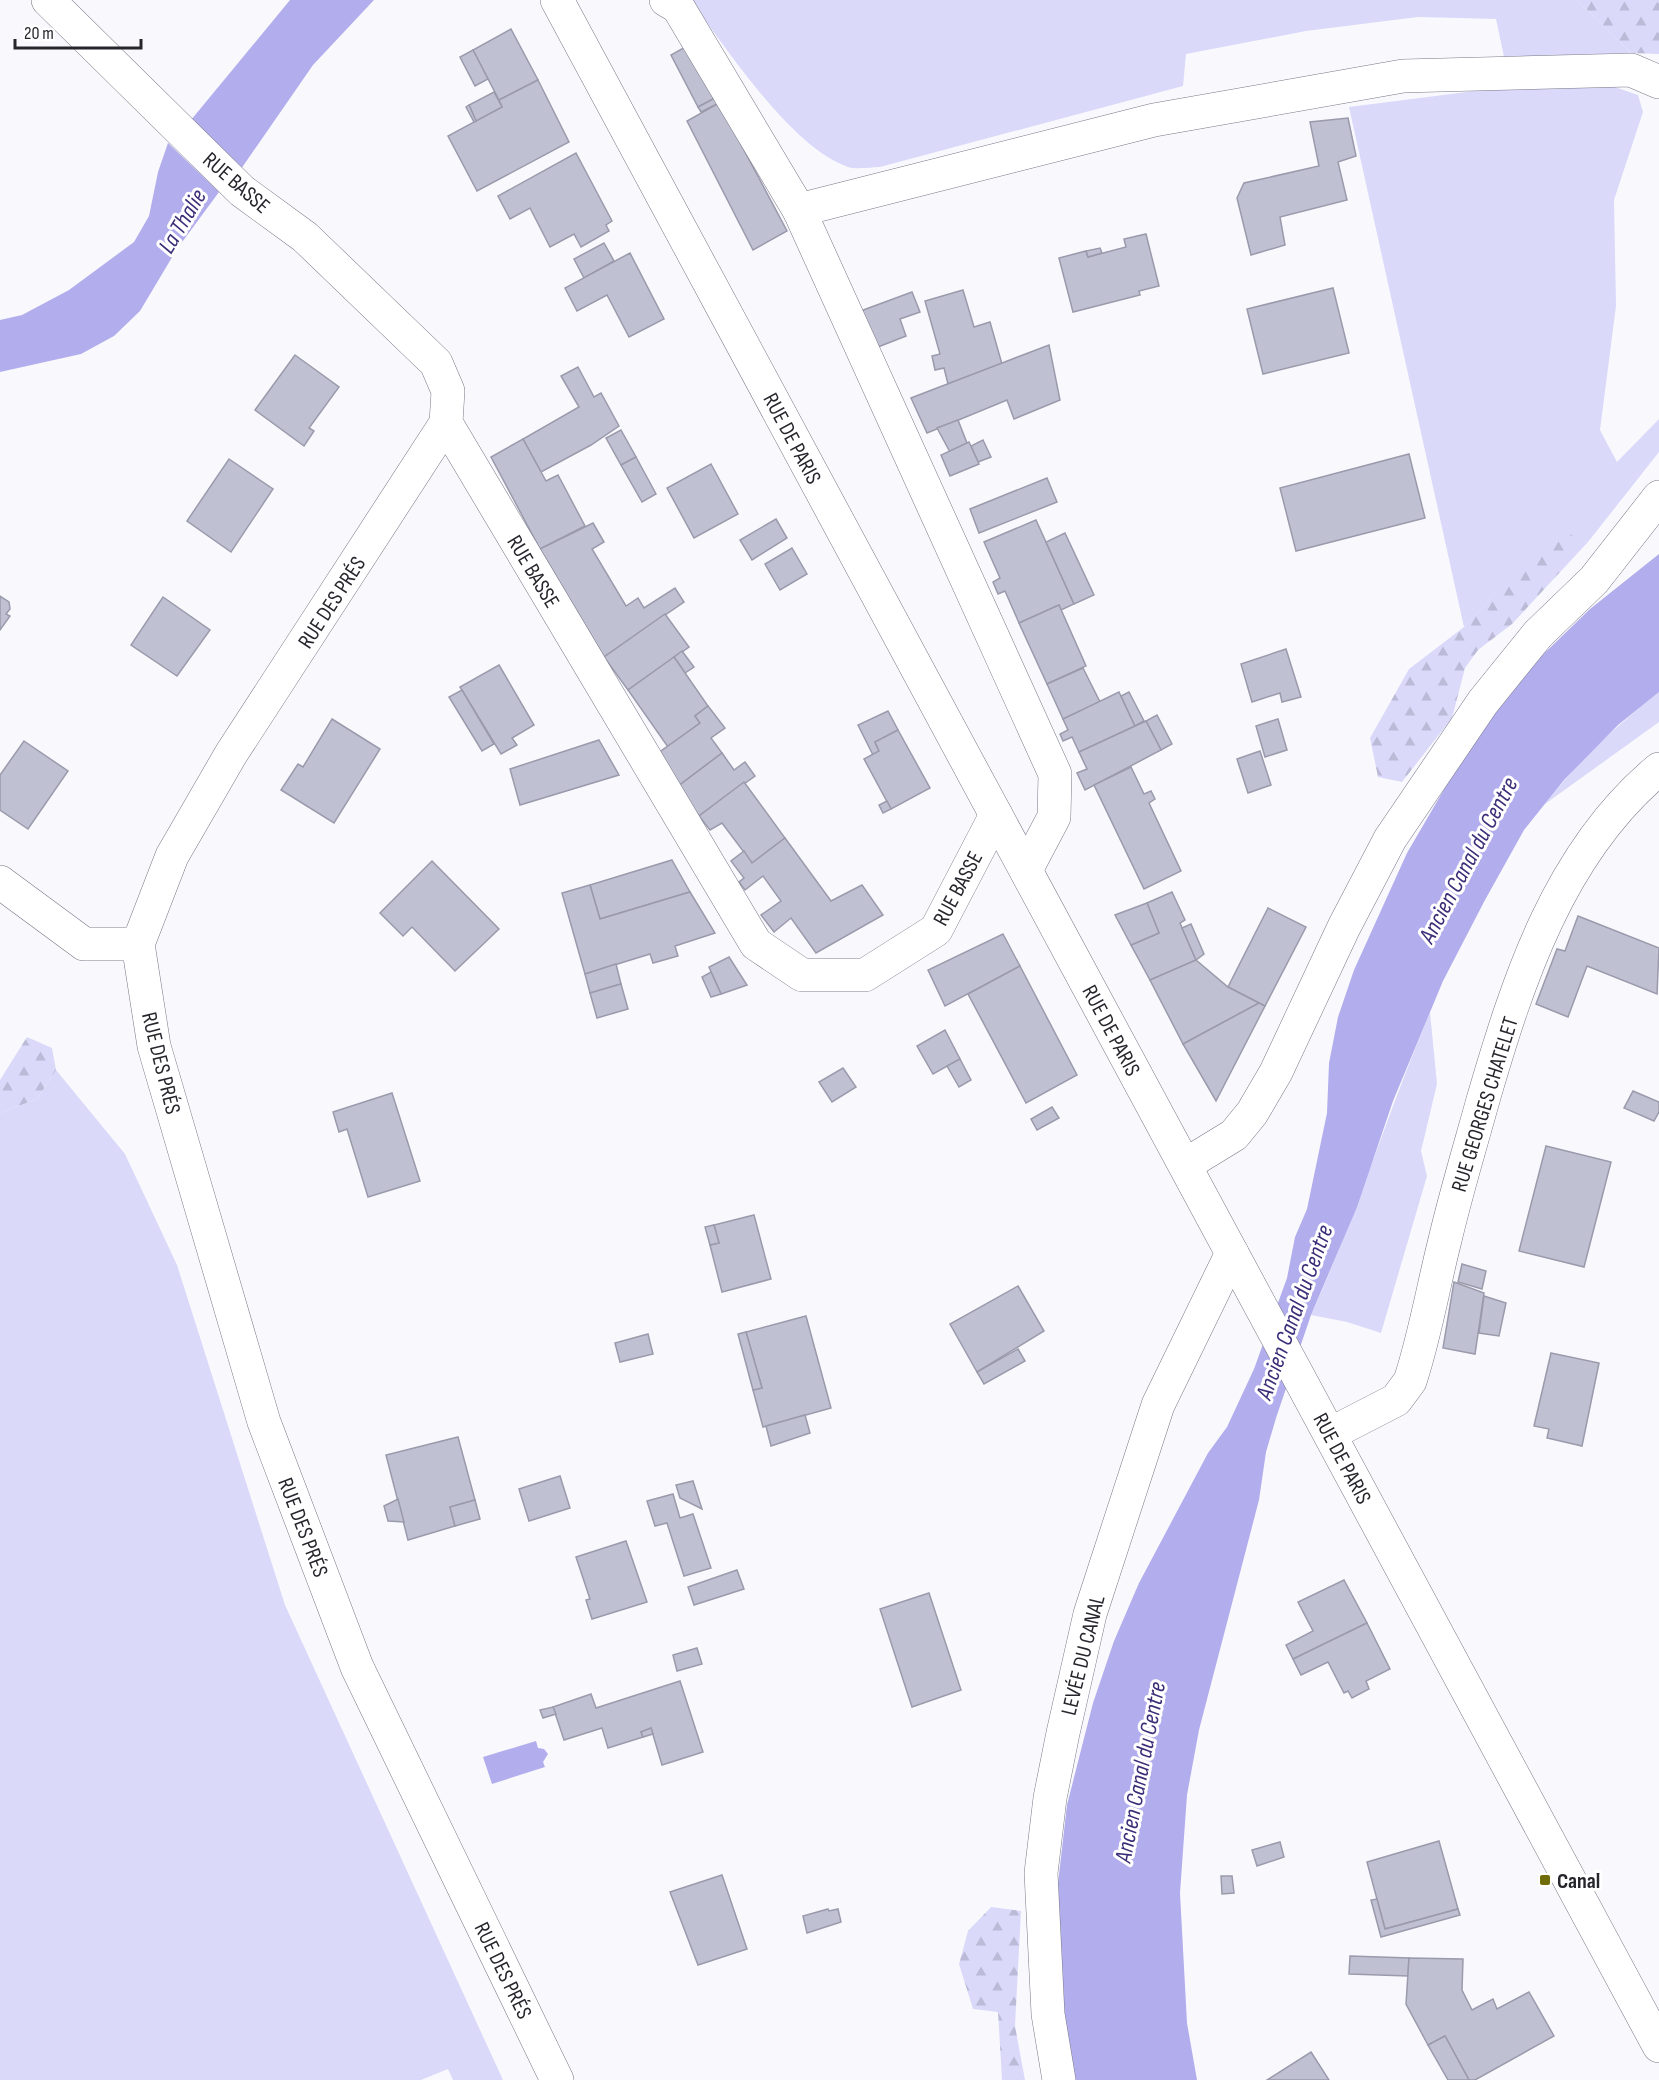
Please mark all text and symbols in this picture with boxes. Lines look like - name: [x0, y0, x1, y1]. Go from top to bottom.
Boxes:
- scale bar: [15, 12, 141, 50]
- text: 20 m: [24, 23, 54, 44]
- street label: RUE BASSE: [197, 147, 275, 220]
- water label: La Thalie: [152, 184, 213, 259]
- street label: RUE DE PARIS: [756, 389, 827, 489]
- street label: RUE BASSE: [500, 530, 565, 613]
- street label: RUE DES PRÉS: [293, 552, 372, 654]
- water label: Ancien Canal du Centre: [1412, 772, 1524, 949]
- street label: RUE BASSE: [928, 847, 989, 930]
- street label: RUE DE PARIS: [1075, 981, 1146, 1081]
- street label: RUE DES PRÉS: [135, 1010, 186, 1117]
- street label: RUE GEORGES CHATELET: [1446, 1014, 1525, 1195]
- water label: Ancien Canal du Centre: [1249, 1221, 1339, 1404]
- street label: RUE DE PARIS: [1306, 1409, 1377, 1509]
- street label: RUE DES PRÉS: [271, 1474, 334, 1581]
- street label: LEVÉE DU CANAL: [1055, 1593, 1111, 1718]
- water label: Ancien Canal du Centre: [1109, 1679, 1172, 1866]
- place label: Canal: [1557, 1868, 1600, 1895]
- marker: Canal: [1538, 1873, 1552, 1887]
- street label: RUE DES PRÉS: [468, 1918, 538, 2023]

